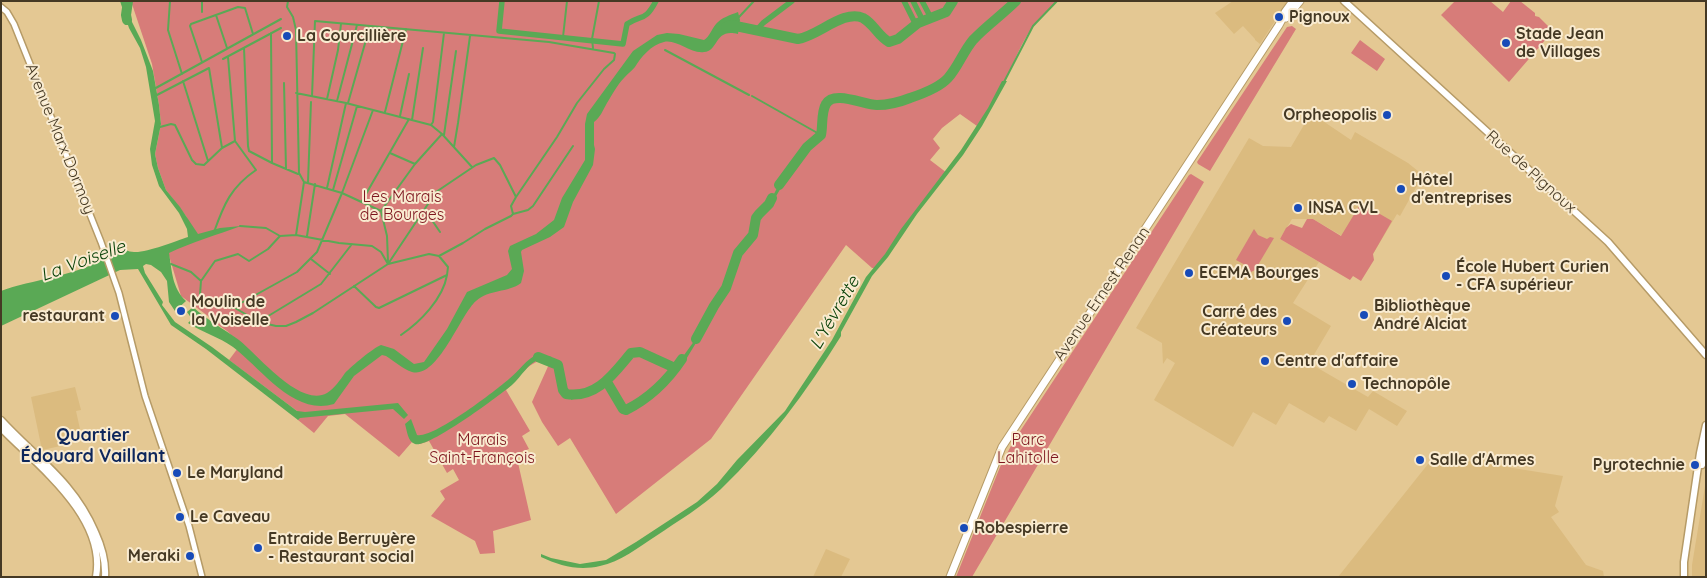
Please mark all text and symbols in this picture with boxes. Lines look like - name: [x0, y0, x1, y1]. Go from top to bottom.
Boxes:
- place label: Pignoux: [1289, 7, 1349, 27]
- marker: Pignoux: [1273, 11, 1285, 23]
- place label: Stade Jean de Villages: [1516, 24, 1604, 62]
- place label: La Courcillière: [297, 26, 407, 46]
- marker: La Courcillière: [281, 30, 293, 42]
- marker: Stade Jean de Villages: [1500, 37, 1512, 49]
- street label: Avenue Marx Dormoy: [21, 61, 99, 217]
- place label: Orpheopolis: [1283, 105, 1377, 125]
- marker: Orpheopolis: [1381, 109, 1393, 121]
- street label: Rue de Pignoux: [1482, 126, 1580, 218]
- place label: Hôtel d'entreprises: [1411, 170, 1512, 208]
- marker: Hôtel d'entreprises: [1395, 183, 1407, 195]
- park label: Les Marais de Bourges: [360, 187, 444, 225]
- place label: INSA CVL: [1308, 198, 1378, 218]
- marker: INSA CVL: [1292, 202, 1304, 214]
- street label: Avenue Ernest Renan: [1050, 223, 1154, 365]
- water label: La Voiselle: [38, 236, 128, 286]
- place label: École Hubert Curien - CFA supérieur: [1456, 257, 1609, 295]
- place label: ECEMA Bourges: [1199, 263, 1319, 283]
- marker: ECEMA Bourges: [1183, 267, 1195, 279]
- marker: École Hubert Curien - CFA supérieur: [1440, 270, 1452, 282]
- water label: L'Yévrette: [805, 273, 865, 353]
- place label: Moulin de la Voiselle: [191, 292, 269, 330]
- place label: Bibliothèque André Alciat: [1374, 296, 1471, 334]
- place label: Carré des Créateurs: [1201, 302, 1277, 340]
- marker: Moulin de la Voiselle: [175, 305, 187, 317]
- place label: restaurant: [23, 306, 105, 326]
- marker: Bibliothèque André Alciat: [1358, 309, 1370, 321]
- marker: restaurant: [109, 310, 121, 322]
- marker: Carré des Créateurs: [1281, 315, 1293, 327]
- place label: Centre d'affaire: [1275, 351, 1398, 371]
- marker: Centre d'affaire: [1259, 355, 1271, 367]
- place label: Technopôle: [1362, 374, 1450, 394]
- marker: Technopôle: [1346, 378, 1358, 390]
- district label: Quartier Édouard Vaillant: [20, 425, 166, 468]
- park label: Marais Saint-François: [429, 430, 535, 468]
- park label: Parc Lahitolle: [997, 430, 1059, 468]
- place label: Salle d'Armes: [1430, 450, 1535, 470]
- marker: Salle d'Armes: [1414, 454, 1426, 466]
- place label: Pyrotechnie: [1593, 455, 1685, 475]
- marker: Pyrotechnie: [1689, 459, 1701, 471]
- place label: Le Maryland: [187, 463, 283, 483]
- marker: Le Maryland: [171, 467, 183, 479]
- place label: Le Caveau: [190, 507, 270, 527]
- marker: Le Caveau: [174, 511, 186, 523]
- place label: Robespierre: [974, 518, 1068, 538]
- marker: Robespierre: [958, 522, 970, 534]
- place label: Entraide Berruyère - Restaurant social: [268, 529, 416, 567]
- marker: Entraide Berruyère - Restaurant social: [252, 542, 264, 554]
- place label: Meraki: [128, 546, 180, 566]
- marker: Meraki: [184, 550, 196, 562]

